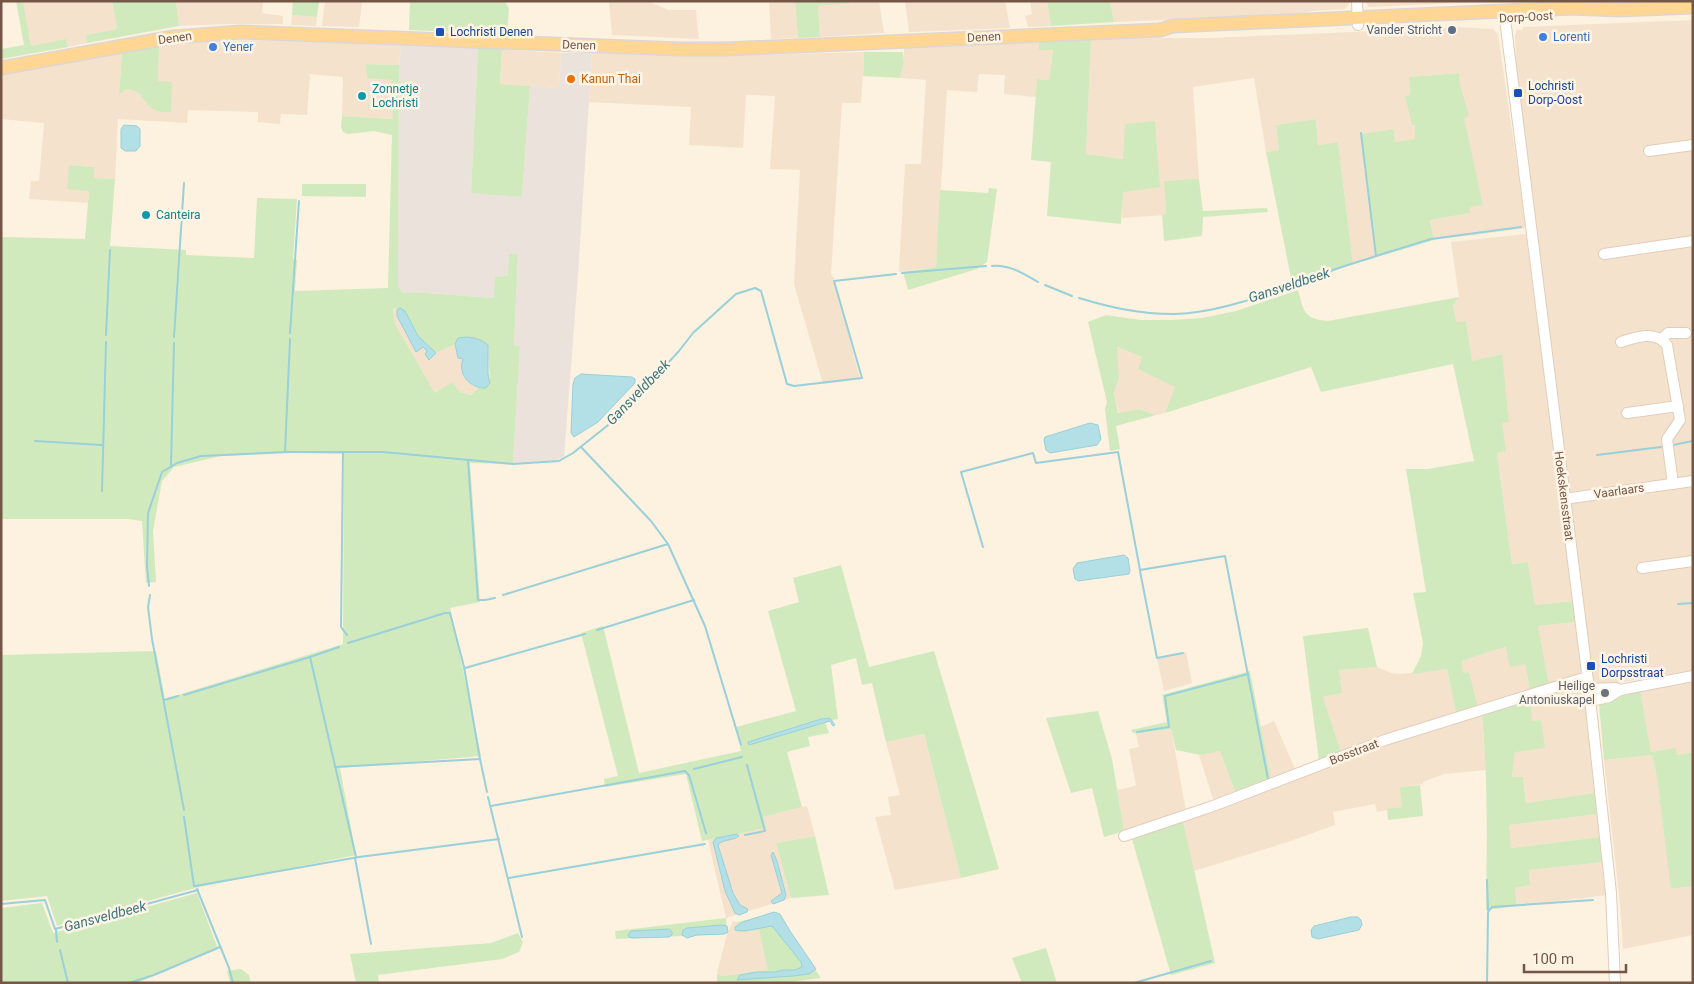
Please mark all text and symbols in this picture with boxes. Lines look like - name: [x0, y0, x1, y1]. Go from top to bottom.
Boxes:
- street label: Dorp-Oost: [1499, 9, 1553, 25]
- place label: Vander Stricht: [1366, 23, 1442, 37]
- marker: Vander Stricht: [1446, 24, 1458, 36]
- place label: Lochristi Denen: [450, 25, 533, 39]
- marker: Lochristi Denen: [434, 26, 446, 38]
- street label: Denen: [157, 29, 193, 47]
- street label: Denen: [967, 29, 1001, 45]
- place label: Lorenti: [1553, 30, 1590, 44]
- marker: Lorenti: [1537, 31, 1549, 43]
- street label: Denen: [562, 37, 596, 53]
- place label: Yener: [223, 40, 253, 54]
- marker: Yener: [207, 41, 219, 53]
- place label: Kanun Thai: [581, 72, 641, 86]
- marker: Kanun Thai: [565, 73, 577, 85]
- place label: Lochristi Dorp-Oost: [1528, 79, 1582, 107]
- place label: Zonnetje Lochristi: [372, 82, 419, 110]
- marker: Lochristi Dorp-Oost: [1512, 87, 1524, 99]
- marker: Zonnetje Lochristi: [356, 90, 368, 102]
- place label: Canteira: [156, 208, 201, 222]
- marker: Canteira: [140, 209, 152, 221]
- water label: Gansveldbeek: [1246, 264, 1333, 306]
- water label: Gansveldbeek: [603, 355, 674, 428]
- street label: Hoekskensstraat: [1552, 450, 1576, 542]
- street label: Vaarlaars: [1593, 481, 1645, 501]
- place label: Lochristi Dorpsstraat: [1601, 652, 1664, 680]
- marker: Lochristi Dorpsstraat: [1585, 660, 1597, 672]
- place label: Heilige Antoniuskapel: [1519, 679, 1595, 707]
- marker: Heilige Antoniuskapel: [1599, 687, 1611, 699]
- street label: Bosstraat: [1327, 736, 1381, 768]
- water label: Gansveldbeek: [62, 897, 149, 935]
- scale bar: [1524, 942, 1626, 974]
- text: 100 m: [1532, 950, 1574, 968]

